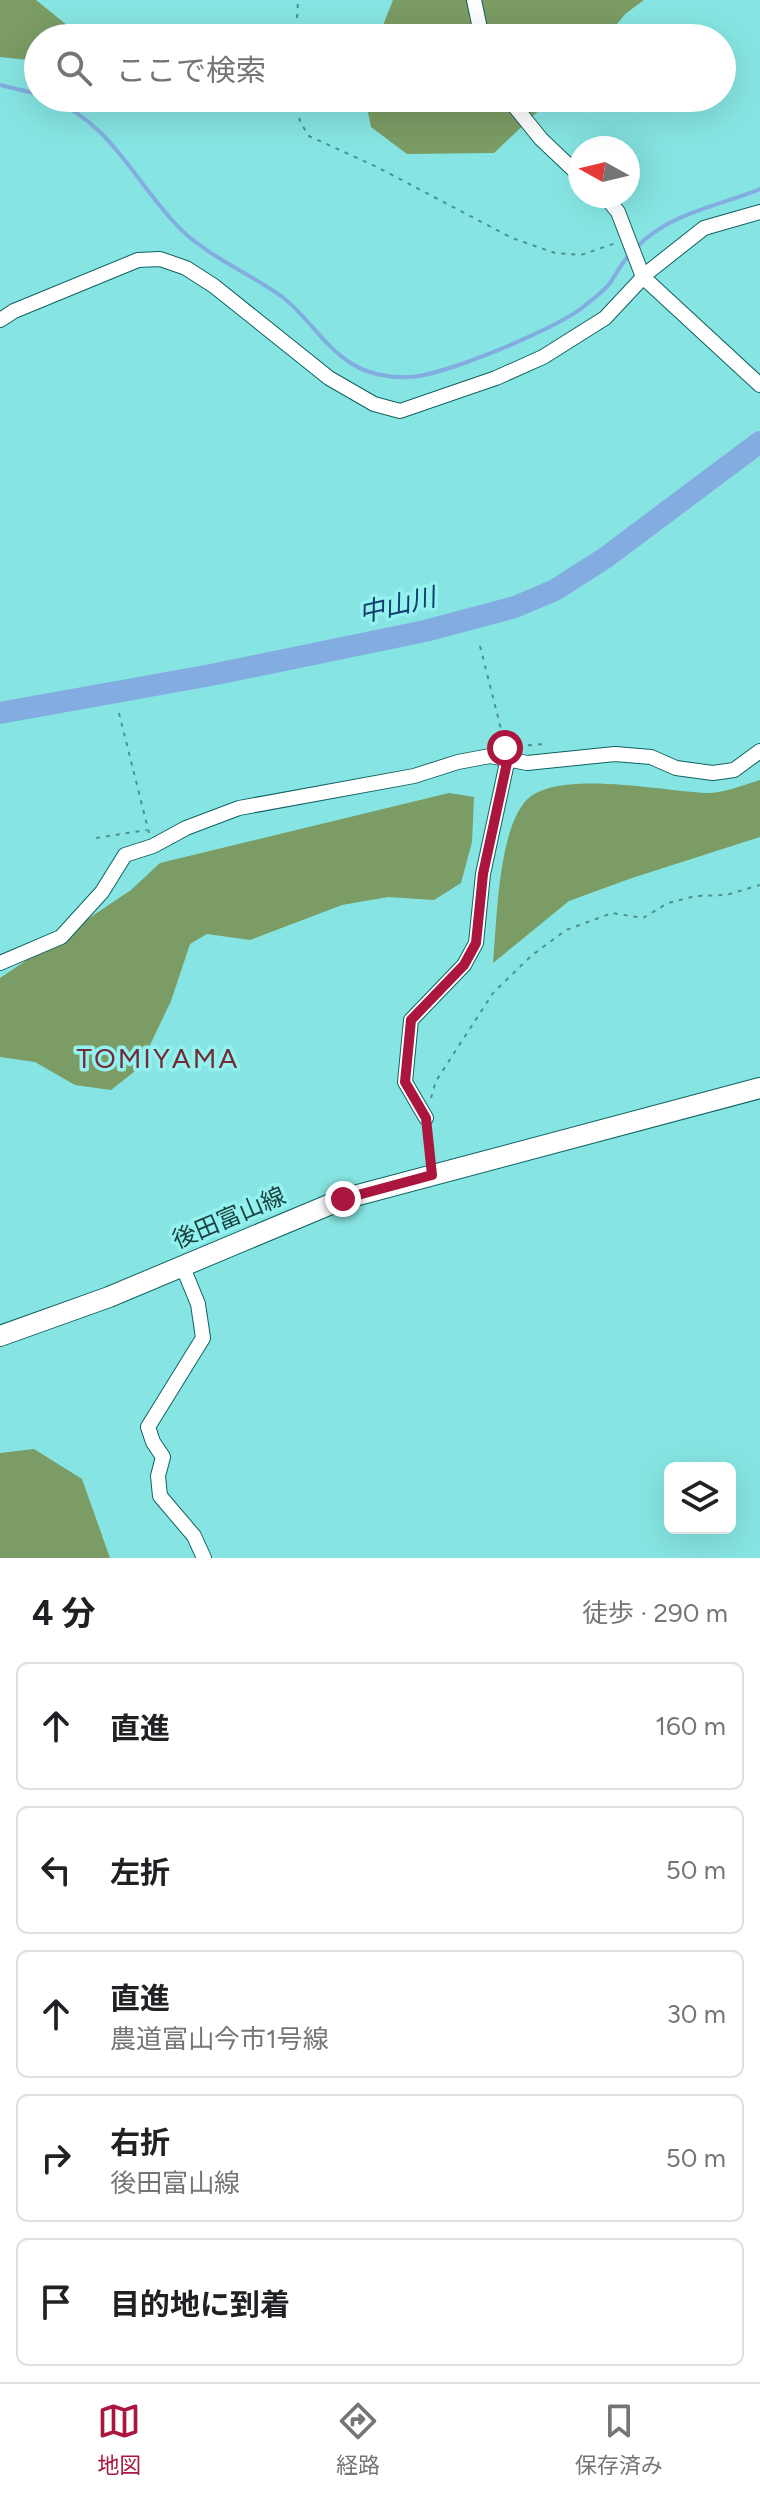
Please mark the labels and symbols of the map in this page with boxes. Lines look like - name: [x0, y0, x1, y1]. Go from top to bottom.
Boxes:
- north arrow: [568, 136, 640, 208]
- water label: 中山川: [355, 580, 442, 629]
- route start: [487, 730, 523, 766]
- district label: TOMIYAMA: [77, 1041, 239, 1075]
- street label: 後田富山線: [168, 1181, 290, 1254]
- route end: [325, 1181, 361, 1217]

